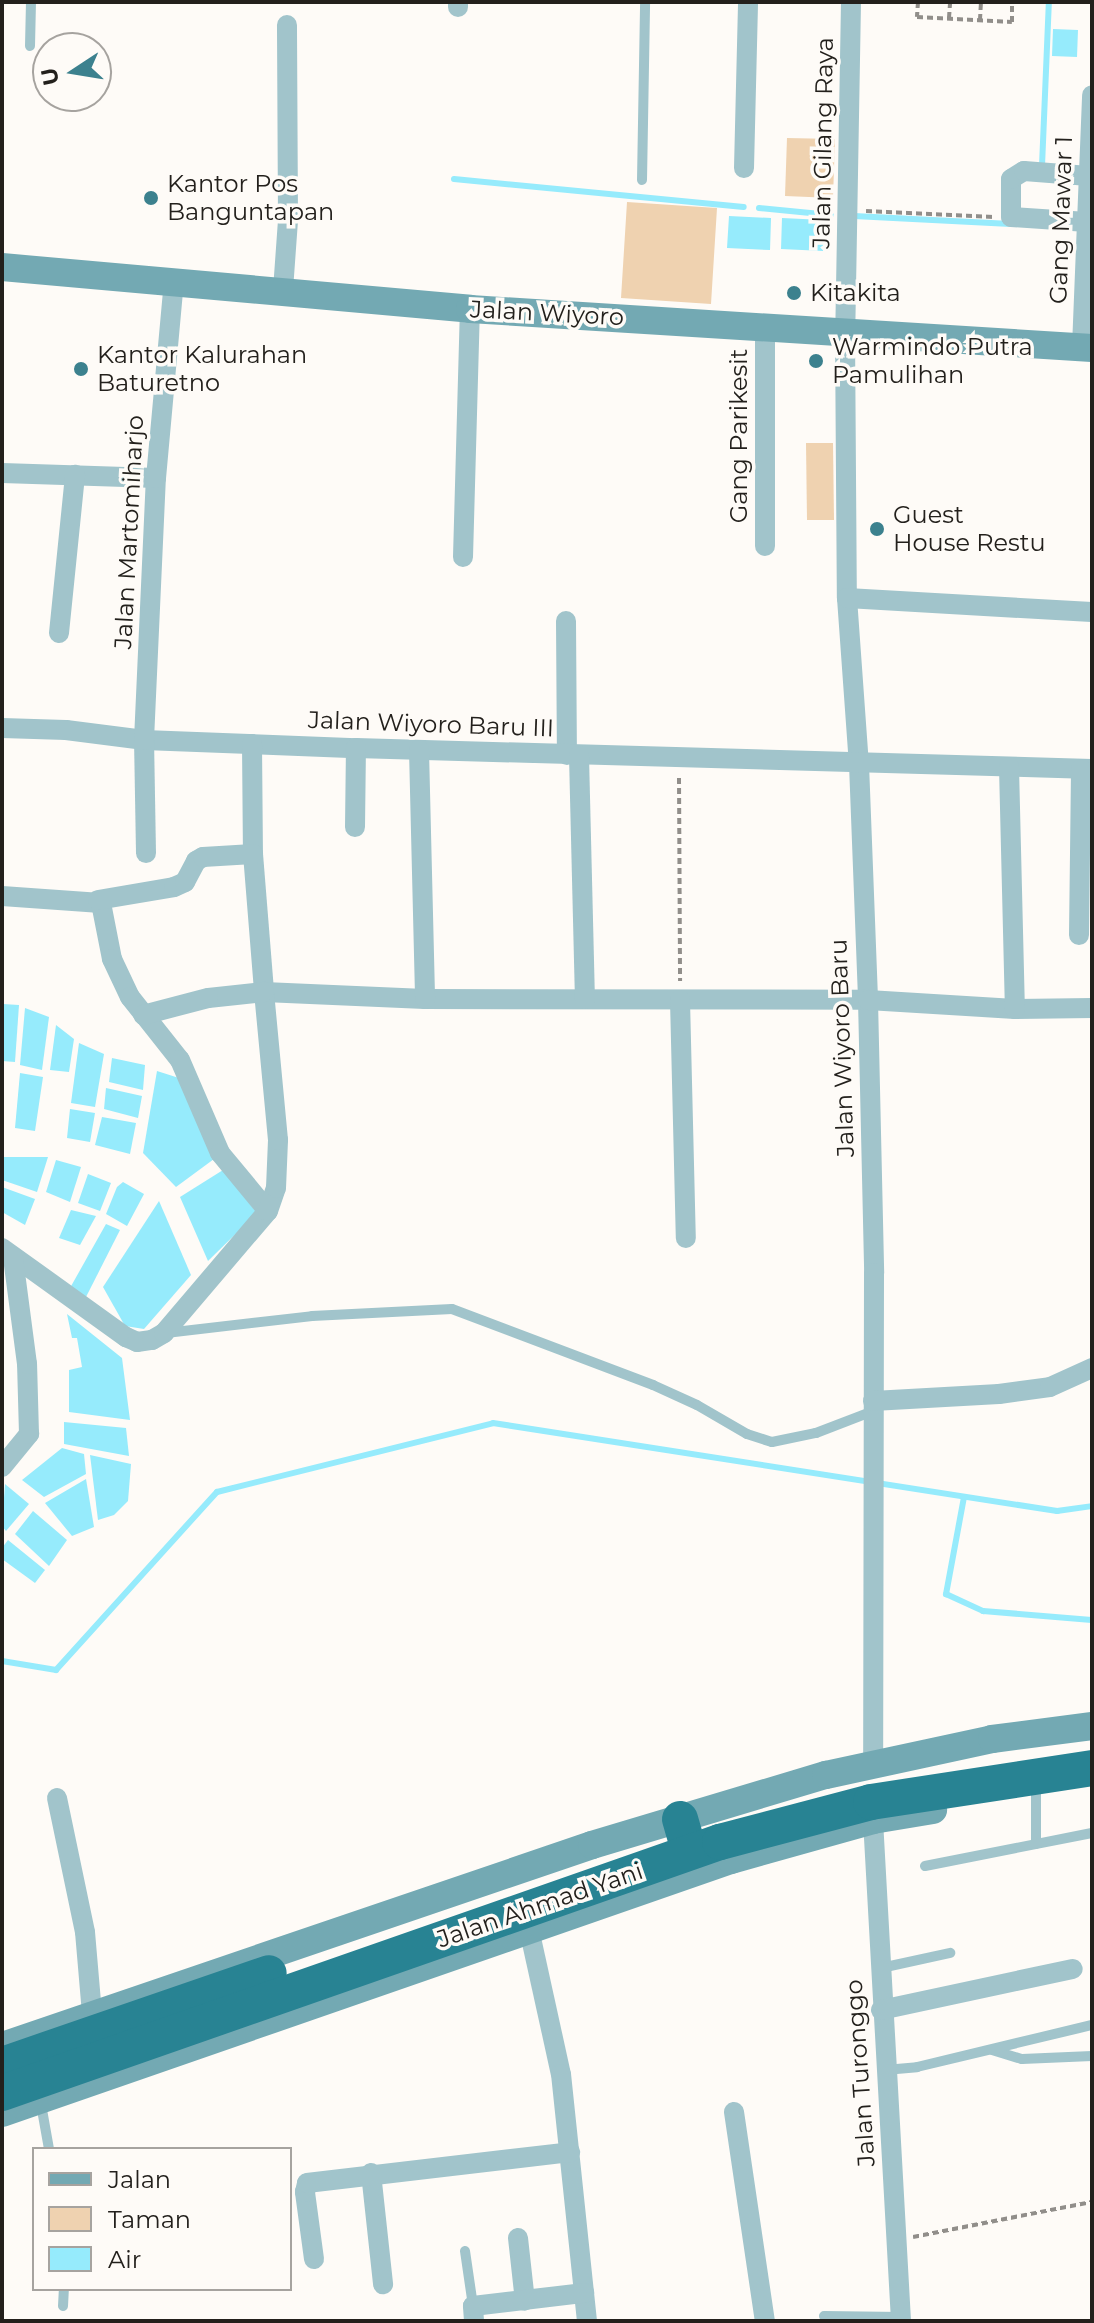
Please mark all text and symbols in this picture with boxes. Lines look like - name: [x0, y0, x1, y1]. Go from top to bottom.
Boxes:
- north arrow: [32, 32, 112, 112]
- street label: Jalan Gilang Raya: [807, 37, 839, 249]
- text: U: [35, 65, 65, 88]
- street label: Gang Mawar 1: [1044, 136, 1078, 304]
- place label: Kantor Pos Banguntapan: [167, 170, 334, 226]
- marker: Kantor Pos Banguntapan: [142, 189, 160, 207]
- place label: Kitakita: [810, 279, 901, 307]
- marker: Kitakita: [785, 284, 803, 302]
- street label: Jalan Wiyoro: [469, 295, 625, 331]
- place label: Warmindo Putra Pamulihan: [832, 333, 1033, 389]
- place label: Kantor Kalurahan Baturetno: [97, 341, 307, 397]
- street label: Gang Parikesit: [725, 349, 753, 523]
- marker: Warmindo Putra Pamulihan: [807, 352, 825, 370]
- marker: Kantor Kalurahan Baturetno: [72, 360, 90, 378]
- street label: Jalan Martomiharjo: [108, 414, 150, 650]
- place label: Guest House Restu: [893, 501, 1046, 557]
- marker: Guest House Restu: [868, 520, 886, 538]
- street label: Jalan Wiyoro Baru III: [307, 705, 555, 743]
- street label: Jalan Wiyoro Baru: [824, 938, 860, 1158]
- street label: Jalan Ahmad Yani: [433, 1856, 647, 1954]
- street label: Jalan Turonggo: [839, 1979, 881, 2167]
- legend: [32, 2147, 292, 2291]
- text: Jalan: [108, 2165, 171, 2194]
- text: Taman: [108, 2205, 191, 2234]
- text: Air: [108, 2245, 141, 2274]

